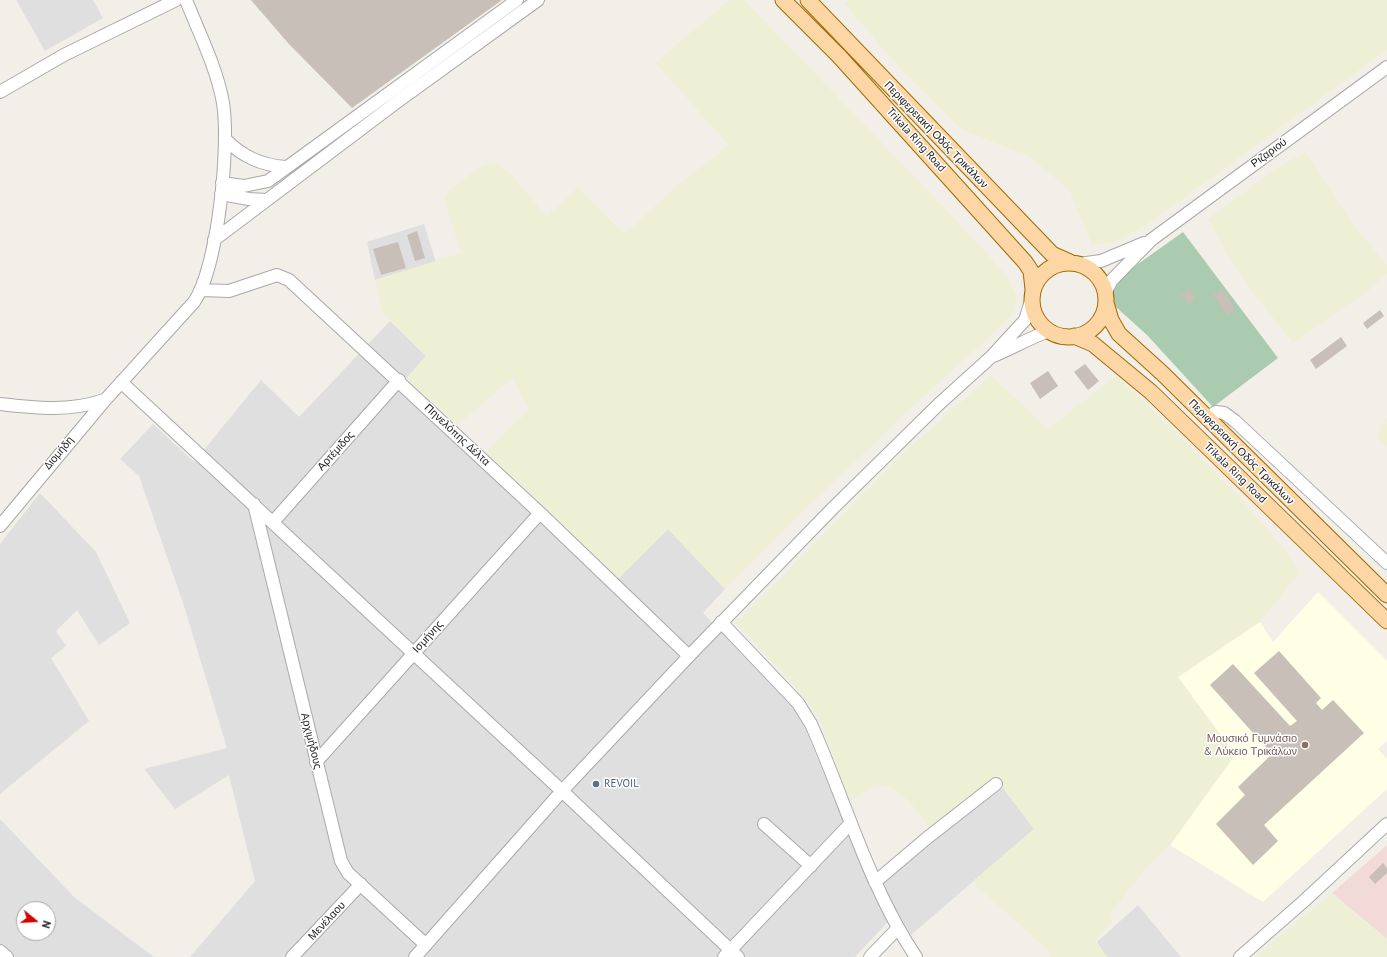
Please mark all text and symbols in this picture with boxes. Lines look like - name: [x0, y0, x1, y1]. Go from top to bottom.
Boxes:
- street label: Περιφερειακή Οδός Τρικάλων: [881, 79, 991, 191]
- street label: Trikala Ring Road: [884, 105, 948, 175]
- street label: Ριζαριού: [1248, 136, 1290, 170]
- street label: Περιφερειακή Οδός Τρικάλων: [1186, 397, 1296, 507]
- street label: Πηνελόπης Δέλτα: [421, 401, 493, 469]
- street label: Αρτέμιδος: [315, 428, 357, 474]
- street label: Διομήδη: [41, 434, 77, 472]
- street label: Trikala Ring Road: [1201, 440, 1269, 506]
- street label: Ισμήνης: [410, 618, 446, 656]
- street label: Αρχιμήδους: [298, 711, 324, 771]
- place label: Μουσικό Γυμνάσιο & Λύκειο Τρικάλων: [1203, 732, 1297, 758]
- marker: Μουσικό Γυμνάσιο & Λύκειο Τρικάλων: [1300, 740, 1310, 750]
- place label: REVOIL: [604, 777, 639, 791]
- marker: REVOIL: [591, 779, 601, 789]
- street label: Μενέλαου: [306, 899, 348, 943]
- north arrow: [16, 901, 56, 941]
- text: N: [39, 919, 54, 930]

